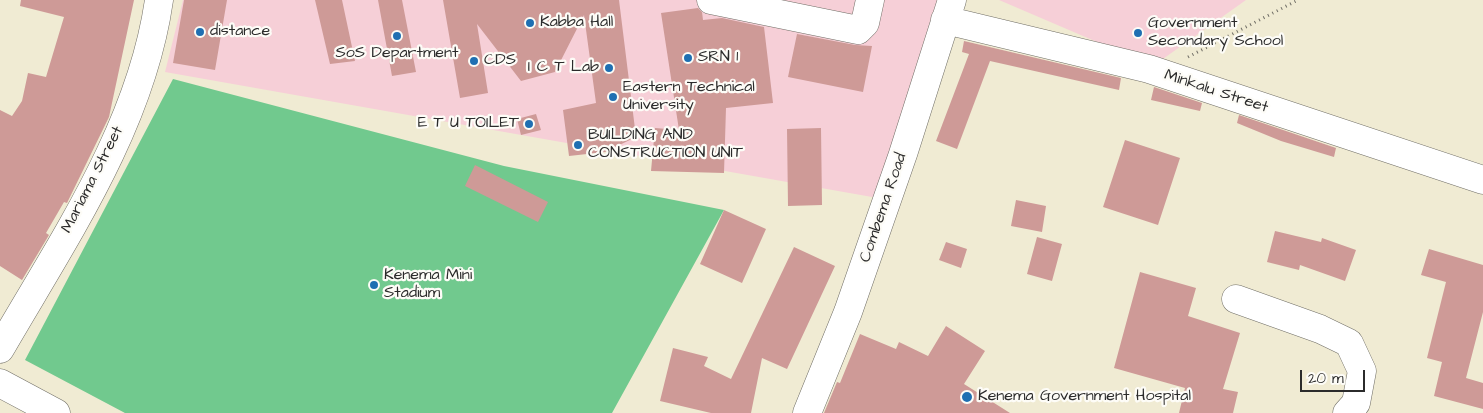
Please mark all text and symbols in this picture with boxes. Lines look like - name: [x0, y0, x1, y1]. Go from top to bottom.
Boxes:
- place label: Kabba Hall: [540, 13, 613, 33]
- place label: Government Secondary School: [1148, 14, 1283, 52]
- marker: Kabba Hall: [524, 17, 536, 29]
- place label: distance: [210, 22, 270, 42]
- marker: distance: [194, 26, 206, 38]
- marker: Government Secondary School: [1132, 27, 1144, 39]
- marker: SoS Department: [391, 30, 403, 42]
- place label: SoS Department: [336, 44, 458, 64]
- place label: SRN 1: [698, 48, 738, 68]
- place label: CDS: [484, 51, 516, 71]
- marker: SRN 1: [682, 52, 694, 64]
- marker: CDS: [468, 55, 480, 67]
- place label: I C T Lab: [528, 58, 599, 78]
- marker: I C T Lab: [603, 62, 615, 74]
- street label: Minkalu Street: [1162, 66, 1270, 118]
- place label: Eastern Technical University: [623, 78, 755, 116]
- marker: Eastern Technical University: [607, 91, 619, 103]
- place label: E T U TOILET: [418, 114, 519, 134]
- marker: E T U TOILET: [523, 118, 535, 130]
- street label: Mariama Street: [58, 123, 128, 237]
- place label: BUILDING AND CONSTRUCTION UNIT: [588, 126, 743, 164]
- marker: BUILDING AND CONSTRUCTION UNIT: [572, 139, 584, 151]
- street label: Combema Road: [856, 151, 912, 265]
- place label: Kenema Mini Stadium: [384, 266, 472, 304]
- marker: Kenema Mini Stadium: [368, 279, 380, 291]
- scale bar: [1303, 360, 1368, 392]
- text: 20 m: [1308, 368, 1344, 389]
- place label: Kenema Government Hospital: [978, 387, 1191, 407]
- marker: Kenema Government Hospital: [960, 390, 974, 404]

